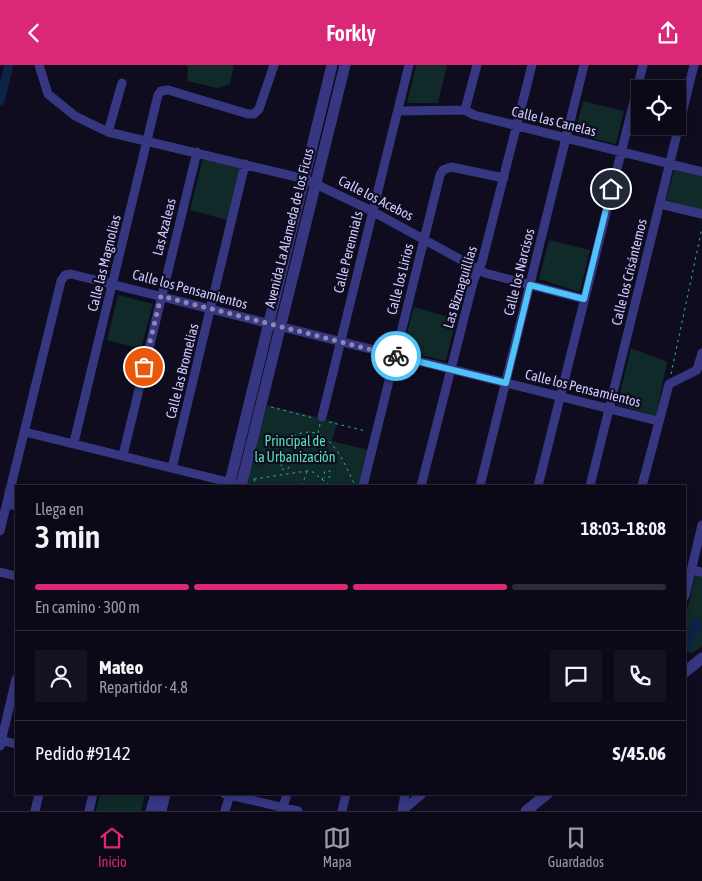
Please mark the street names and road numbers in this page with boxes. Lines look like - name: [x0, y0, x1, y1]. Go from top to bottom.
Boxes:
- street label: Calle las Canelas: [510, 103, 598, 139]
- street label: Avenida La Alameda de los Ficus: [261, 146, 317, 309]
- street label: Calle los Acebos: [336, 172, 416, 224]
- street label: Las Azaleas: [149, 197, 179, 257]
- street label: Calle Perennials: [330, 209, 366, 295]
- street label: Calle las Magnolias: [84, 213, 124, 313]
- street label: Calle los Crisántemos: [608, 217, 650, 327]
- street label: Calle los Narcisos: [500, 227, 538, 317]
- street label: Calle los Lirios: [383, 242, 417, 316]
- street label: Las Biznaguillias: [440, 244, 480, 330]
- street label: Calle los Pensamientos: [131, 266, 249, 312]
- street label: Calle las Bromelias: [162, 322, 202, 420]
- street label: Calle los Pensamientos: [524, 366, 643, 410]

